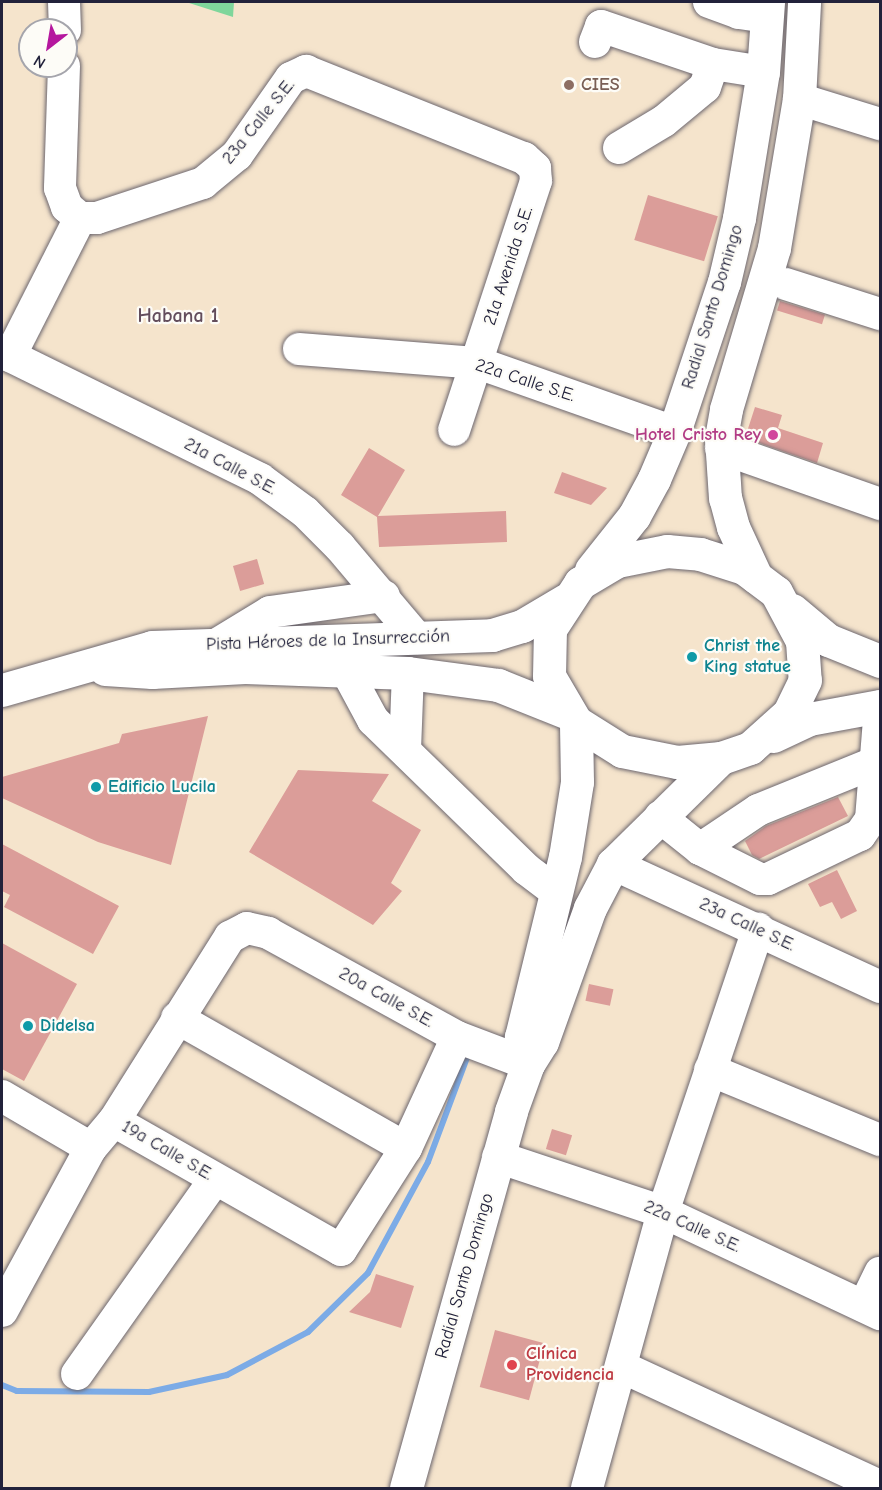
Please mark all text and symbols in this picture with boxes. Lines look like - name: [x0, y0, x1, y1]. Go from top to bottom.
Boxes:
- north arrow: [18, 18, 78, 78]
- text: N: [31, 51, 49, 72]
- place label: CIES: [581, 74, 620, 96]
- street label: 23a Calle S.E.: [218, 75, 300, 169]
- marker: CIES: [562, 78, 576, 92]
- street label: 21a Avenida S.E.: [480, 204, 538, 328]
- street label: Radial Santo Domingo: [678, 222, 748, 392]
- district label: Habana 1: [137, 303, 219, 327]
- street label: 22a Calle S.E.: [472, 355, 578, 407]
- place label: Hotel Cristo Rey: [635, 424, 761, 446]
- marker: Hotel Cristo Rey: [766, 428, 780, 442]
- street label: 21a Calle S.E.: [180, 434, 280, 500]
- street label: Pista Héroes de la Insurrección: [206, 626, 450, 656]
- place label: Christ the King statue: [704, 636, 791, 678]
- marker: Christ the King statue: [685, 650, 699, 664]
- place label: Edificio Lucila: [108, 776, 216, 798]
- marker: Edificio Lucila: [89, 780, 103, 794]
- street label: 23a Calle S.E.: [696, 893, 798, 957]
- street label: 20a Calle S.E.: [335, 963, 437, 1033]
- place label: Didelsa: [40, 1015, 95, 1037]
- marker: Didelsa: [21, 1019, 35, 1033]
- street label: 19a Calle S.E.: [118, 1116, 216, 1186]
- street label: Radial Santo Domingo: [431, 1191, 499, 1361]
- street label: 22a Calle S.E.: [640, 1196, 744, 1258]
- place label: Clínica Providencia: [526, 1344, 614, 1386]
- marker: Clínica Providencia: [503, 1356, 521, 1374]

